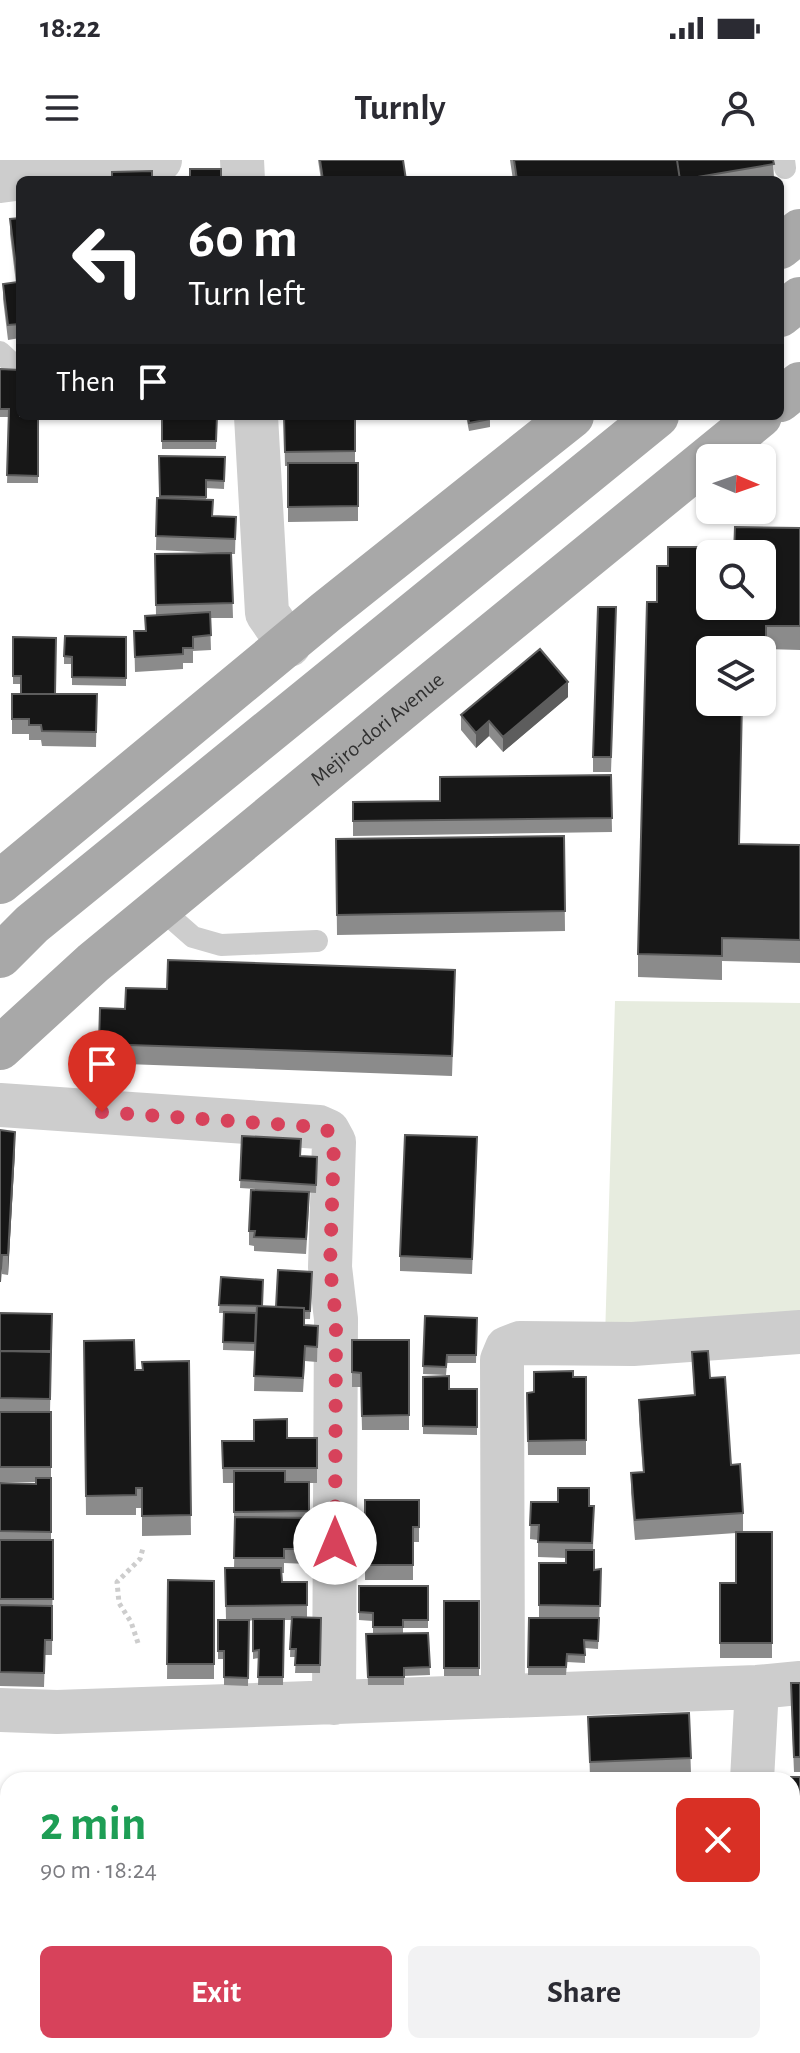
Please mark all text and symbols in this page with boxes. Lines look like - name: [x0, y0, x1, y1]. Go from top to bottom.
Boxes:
- text: 18:22: [40, 13, 101, 43]
- icon: menu: [40, 86, 84, 130]
- icon: person: [716, 86, 760, 130]
- text: Turnly: [354, 90, 446, 126]
- icon: left: [56, 208, 160, 312]
- text: 60 m: [188, 211, 298, 267]
- text: Turn left: [188, 276, 305, 312]
- icon: arrive: [131, 360, 175, 404]
- text: Then: [56, 367, 115, 397]
- north arrow: [696, 444, 776, 524]
- map controls: [696, 444, 776, 716]
- button: search: [696, 540, 776, 620]
- button: layers: [696, 636, 776, 716]
- street label: Mejiro-dori Avenue: [306, 668, 448, 790]
- pin: [68, 1030, 136, 1112]
- icon: arrive: [80, 1042, 124, 1086]
- position arrow: [293, 1501, 377, 1585]
- button: close: [676, 1798, 760, 1882]
- text: 2 min: [40, 1801, 147, 1849]
- text: 90 m · 18:24: [40, 1857, 157, 1883]
- button: Exit: [40, 1946, 392, 2038]
- button: Share: [408, 1946, 760, 2038]

